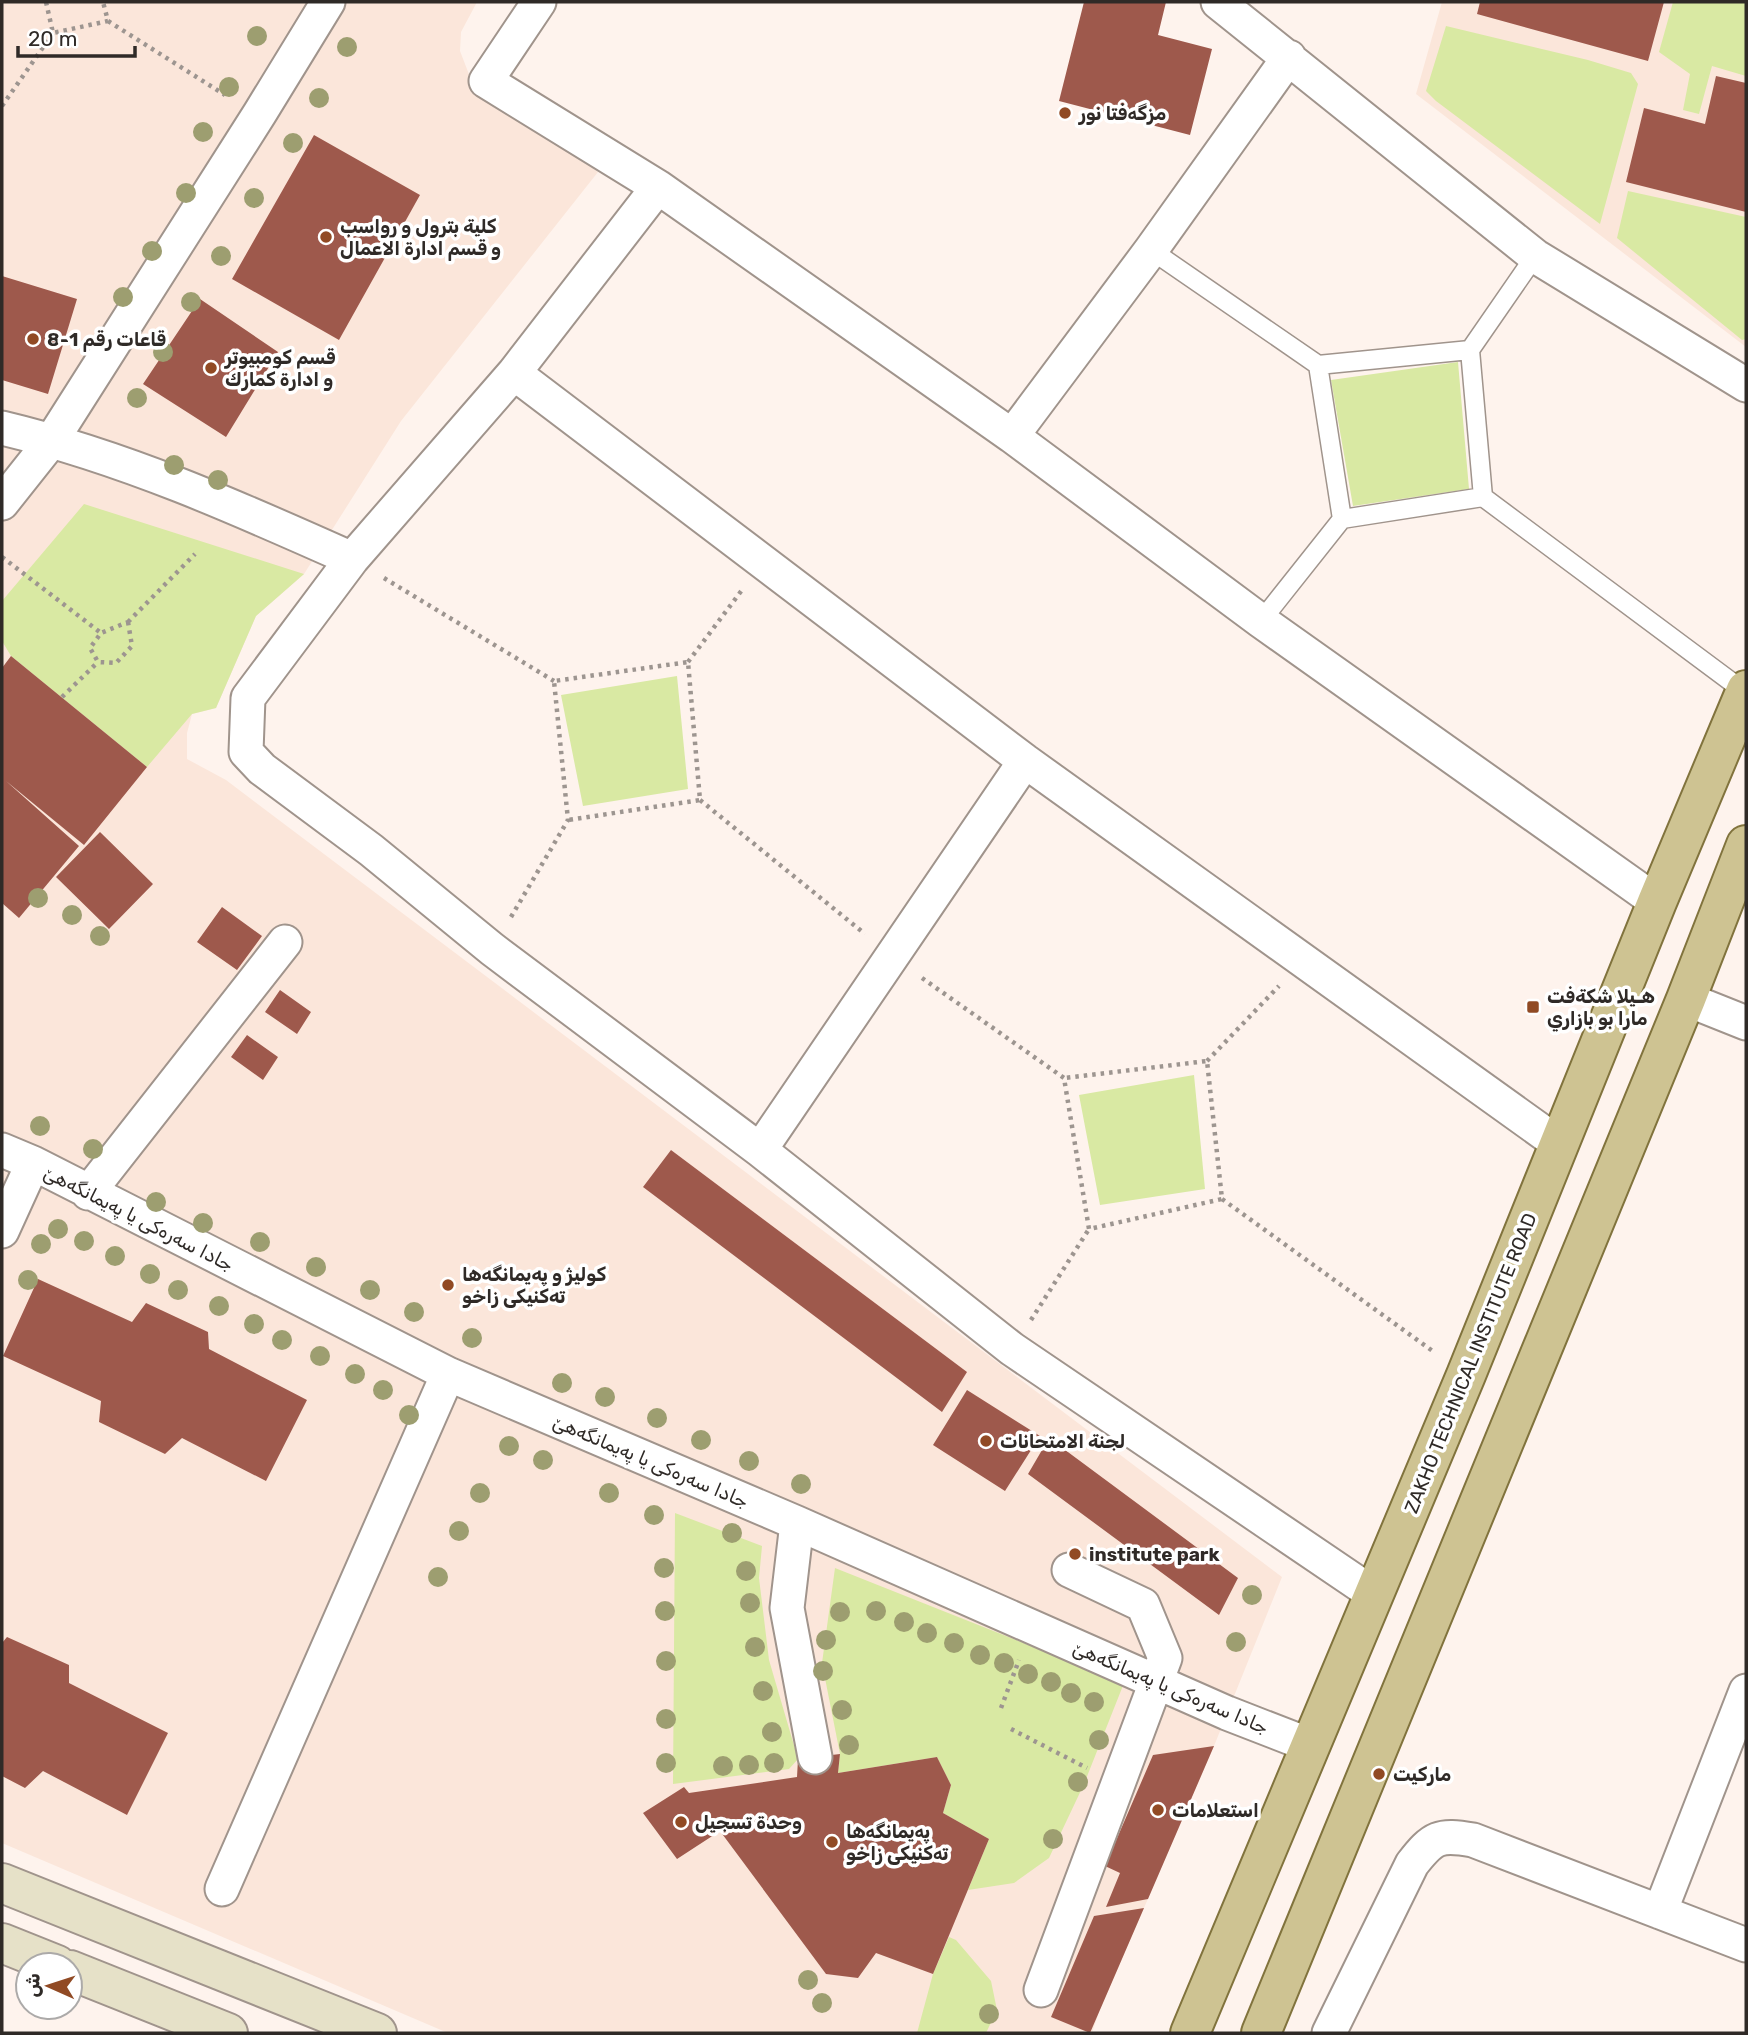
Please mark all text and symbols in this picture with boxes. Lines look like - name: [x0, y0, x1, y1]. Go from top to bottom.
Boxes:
- scale bar: [18, 14, 135, 58]
- text: 20 m: [28, 26, 77, 51]
- place label: مزگەفتا نور: [1078, 102, 1166, 125]
- marker: مزگەفتا نور: [1057, 105, 1073, 121]
- place label: كلية بترول و رواسب و قسم ادارة الاعمال: [340, 215, 501, 261]
- marker: كلية بترول و رواسب و قسم ادارة الاعمال: [318, 229, 334, 245]
- place label: قاعات رقم 1-8: [47, 328, 166, 352]
- marker: قاعات رقم 1-8: [25, 331, 41, 347]
- place label: قسم کومبیوتر و ادارة كمارك: [224, 346, 336, 391]
- marker: قسم کومبیوتر و ادارة كمارك: [203, 360, 219, 376]
- place label: هـيلا شكةفت مارا بو بازاري: [1547, 985, 1655, 1032]
- marker: هـيلا شكةفت مارا بو بازاري: [1525, 999, 1541, 1015]
- street label: جادا سه‌ره‌كى يا په‌يمانگه‌هێ: [39, 1161, 237, 1278]
- street label: ZAKHO TECHNICAL INSTITUTE ROAD: [1400, 1210, 1541, 1517]
- place label: كوليژ و په‌يمانگه‌ها ته‌كنيكى زاخو: [462, 1263, 607, 1308]
- marker: كوليژ و په‌يمانگه‌ها ته‌كنيكى زاخو: [440, 1277, 456, 1293]
- street label: جادا سه‌ره‌كى يا په‌يمانگه‌هێ: [549, 1410, 752, 1515]
- place label: لجنة الامتحانات: [1000, 1430, 1125, 1453]
- marker: لجنة الامتحانات: [978, 1433, 994, 1449]
- place label: institute park: [1089, 1543, 1220, 1566]
- marker: institute park: [1067, 1546, 1083, 1562]
- street label: جادا سه‌ره‌كى يا په‌يمانگه‌هێ: [1069, 1636, 1272, 1741]
- place label: ماركيت: [1393, 1763, 1451, 1786]
- marker: ماركيت: [1371, 1766, 1387, 1782]
- place label: استعلامات: [1172, 1799, 1259, 1822]
- marker: استعلامات: [1150, 1802, 1166, 1818]
- place label: وحدة تسجيل: [695, 1811, 802, 1834]
- marker: وحدة تسجيل: [673, 1814, 689, 1830]
- place label: پەیمانگەها تەکنیکی زاخو: [846, 1820, 949, 1865]
- marker: پەیمانگەها تەکنیکی زاخو: [824, 1834, 840, 1850]
- north arrow: [14, 1951, 84, 2021]
- text: ش: [20, 1973, 45, 1998]

